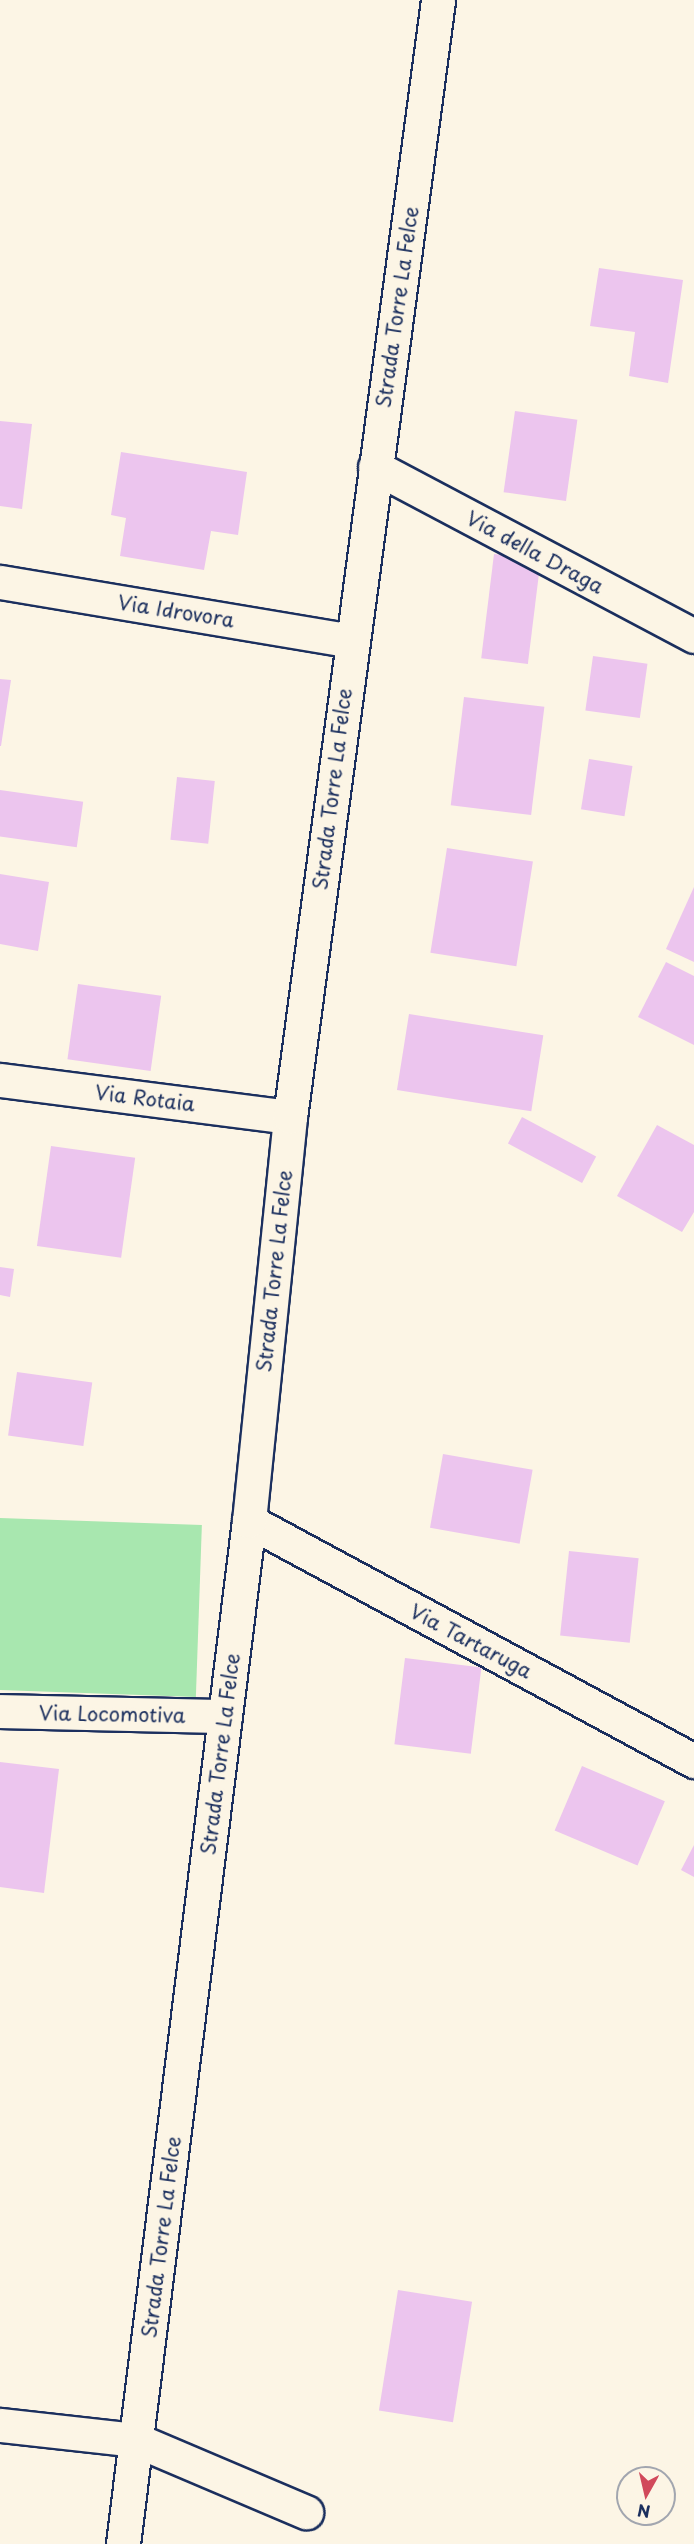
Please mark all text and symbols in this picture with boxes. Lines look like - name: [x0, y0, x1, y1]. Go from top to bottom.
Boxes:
- street label: Strada Torre La Felce: [371, 202, 423, 412]
- street label: Via della Draga: [463, 506, 607, 598]
- street label: Via Idrovora: [116, 590, 236, 632]
- street label: Strada Torre La Felce: [307, 684, 357, 894]
- street label: Via Rotaia: [94, 1080, 196, 1116]
- street label: Strada Torre La Felce: [251, 1166, 297, 1376]
- street label: Via Tartaruga: [406, 1599, 536, 1683]
- street label: Strada Torre La Felce: [195, 1649, 245, 1859]
- street label: Via Locomotiva: [39, 1701, 185, 1727]
- street label: Strada Torre La Felce: [136, 2132, 186, 2342]
- north arrow: [616, 2466, 676, 2526]
- text: N: [636, 2499, 652, 2525]

